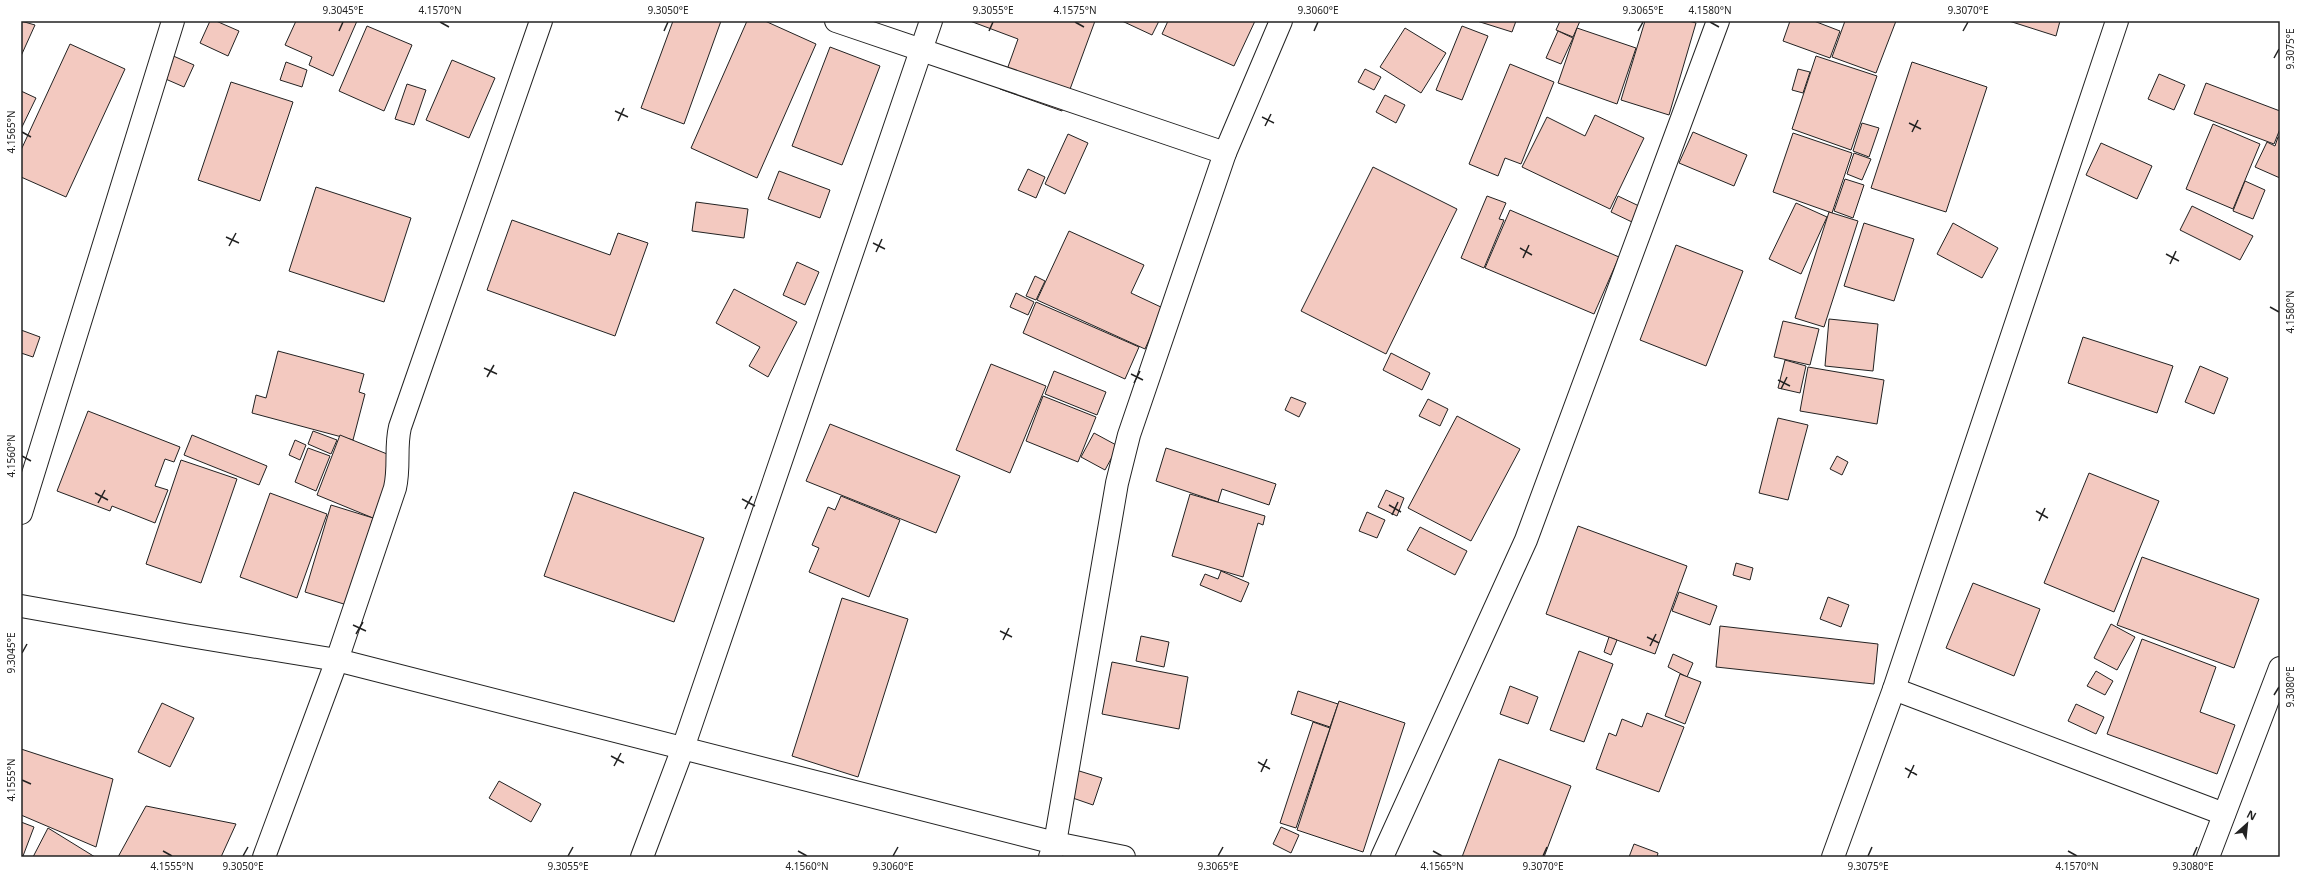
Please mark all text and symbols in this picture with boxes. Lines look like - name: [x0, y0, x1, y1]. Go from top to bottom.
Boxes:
- text: 9.3045°E: [322, 3, 364, 17]
- text: 4.1570°N: [418, 3, 462, 17]
- text: 9.3050°E: [647, 3, 689, 17]
- text: 9.3055°E: [972, 3, 1014, 17]
- text: 4.1575°N: [1053, 3, 1097, 17]
- text: 9.3060°E: [1297, 3, 1339, 17]
- text: 9.3065°E: [1622, 3, 1664, 17]
- text: 4.1580°N: [1688, 3, 1732, 17]
- text: 9.3070°E: [1947, 3, 1989, 17]
- text: 9.3075°E: [2283, 28, 2297, 70]
- text: 4.1565°N: [4, 110, 18, 154]
- text: 4.1580°N: [2283, 290, 2297, 334]
- text: 4.1560°N: [4, 434, 18, 478]
- text: 9.3045°E: [4, 632, 18, 674]
- text: 9.3080°E: [2283, 666, 2297, 708]
- text: 4.1555°N: [4, 758, 18, 802]
- north arrow: [2227, 804, 2267, 844]
- text: N: [2244, 806, 2259, 823]
- text: 4.1555°N: [150, 859, 194, 873]
- text: 9.3050°E: [222, 859, 264, 873]
- text: 9.3055°E: [547, 859, 589, 873]
- text: 4.1560°N: [785, 859, 829, 873]
- text: 9.3060°E: [872, 859, 914, 873]
- text: 9.3065°E: [1197, 859, 1239, 873]
- text: 4.1565°N: [1420, 859, 1464, 873]
- text: 9.3070°E: [1522, 859, 1564, 873]
- text: 9.3075°E: [1847, 859, 1889, 873]
- text: 4.1570°N: [2055, 859, 2099, 873]
- text: 9.3080°E: [2172, 859, 2214, 873]

